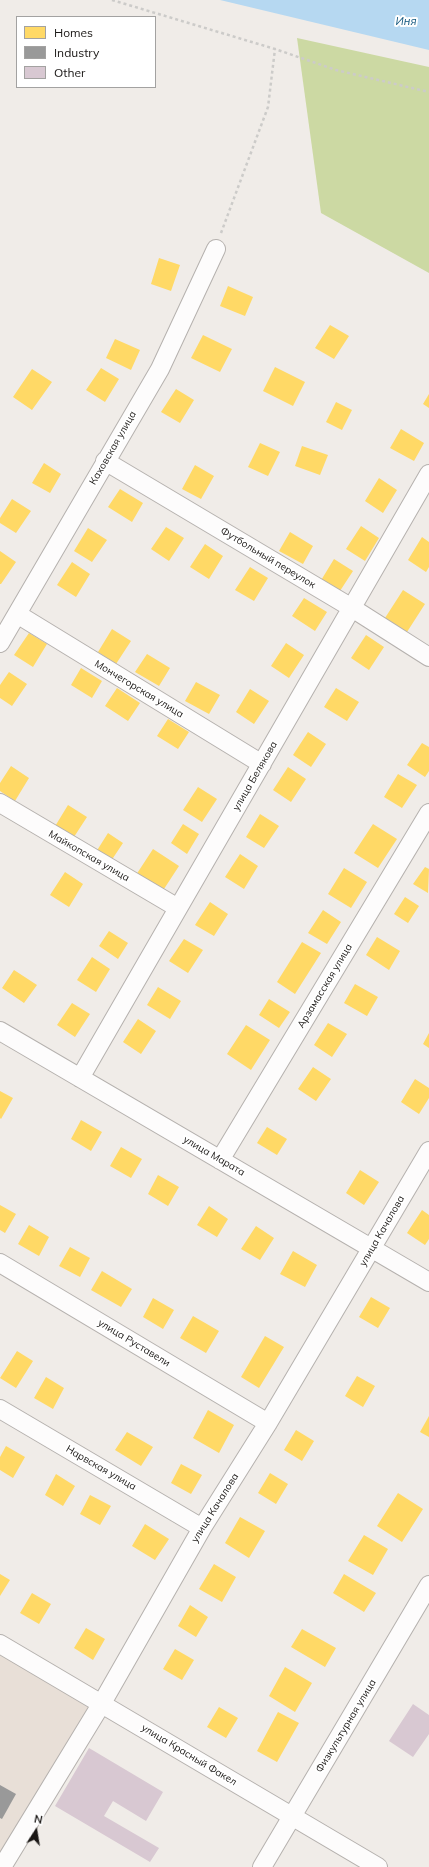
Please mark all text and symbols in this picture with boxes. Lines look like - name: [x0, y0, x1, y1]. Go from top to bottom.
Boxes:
- water label: Иня: [396, 15, 416, 29]
- legend: [16, 16, 156, 88]
- text: Homes: [54, 25, 93, 40]
- text: Industry: [54, 45, 99, 60]
- text: Other: [54, 65, 85, 80]
- street label: Каховская улица: [87, 409, 139, 487]
- street label: Футбольный переулок: [218, 525, 318, 591]
- street label: Мончегорская улица: [92, 658, 186, 720]
- street label: улица Белякова: [230, 739, 280, 813]
- street label: Майкопская улица: [46, 828, 132, 884]
- street label: Арзамасская улица: [295, 942, 355, 1030]
- street label: улица Марата: [181, 1133, 247, 1179]
- street label: улица Качалова: [357, 1194, 407, 1268]
- street label: улица Руставели: [96, 1317, 172, 1369]
- street label: Нарвская улица: [64, 1443, 138, 1493]
- street label: улица Качалова: [189, 1471, 241, 1545]
- street label: Физкультурная улица: [313, 1677, 379, 1775]
- street label: улица Красный Факел: [139, 1722, 239, 1788]
- north arrow: [16, 1811, 56, 1851]
- text: N: [33, 1812, 44, 1827]

